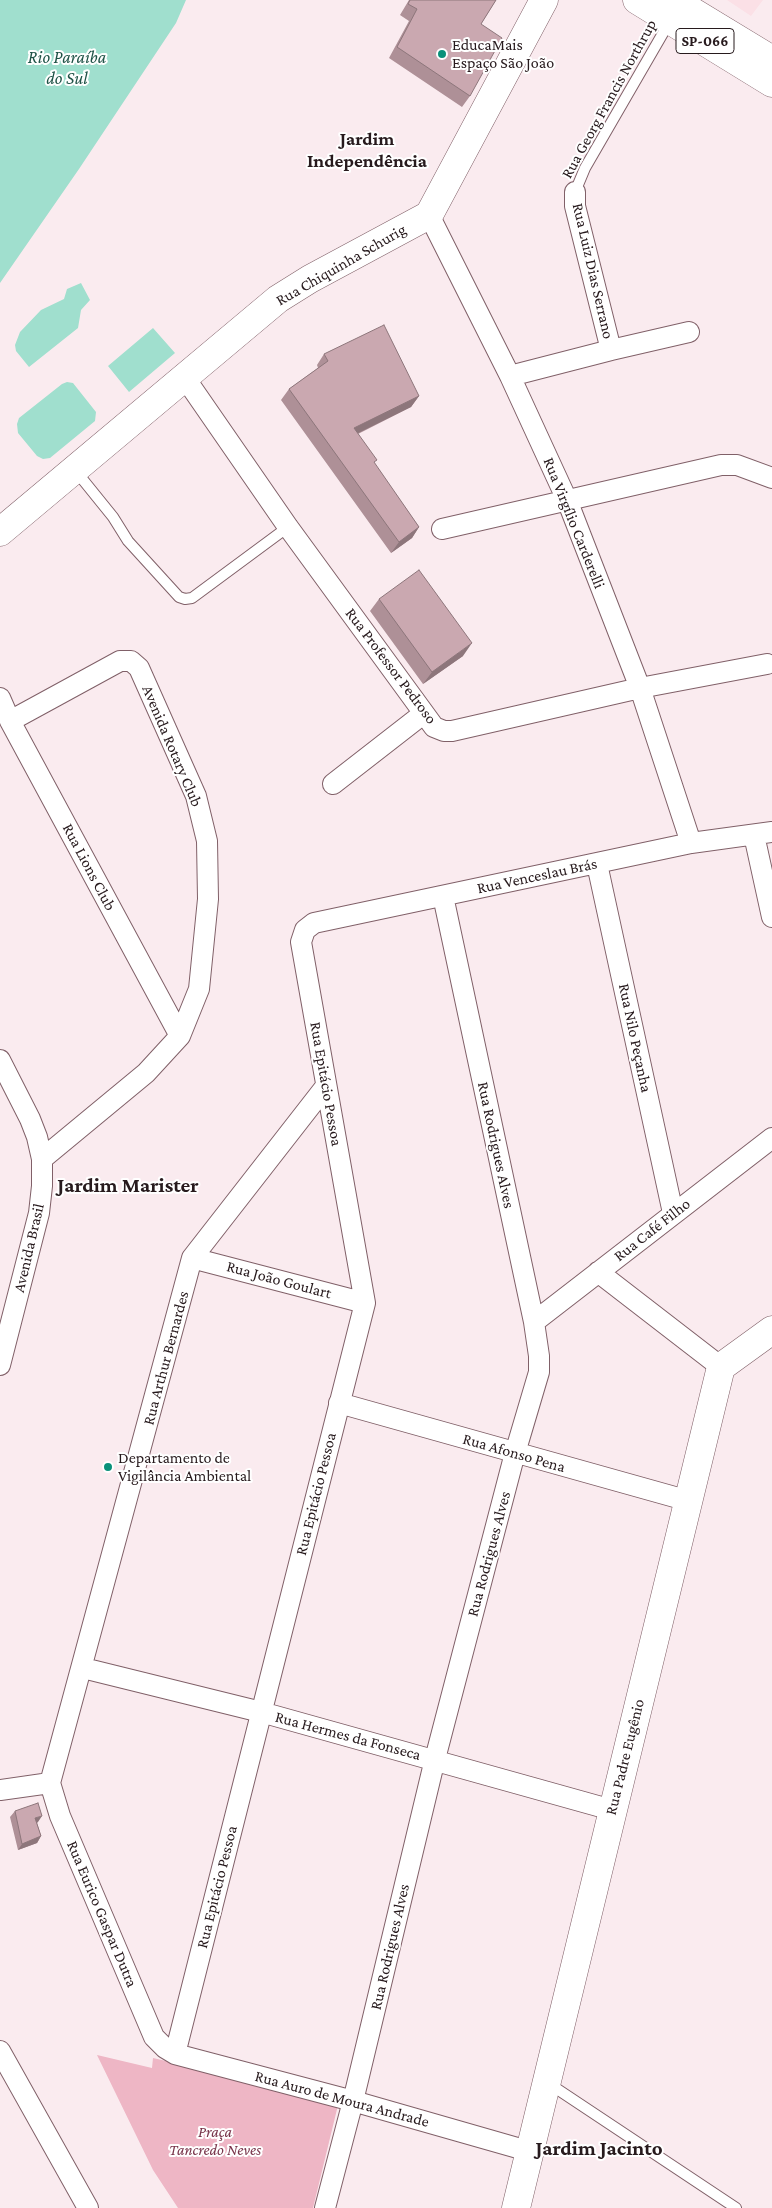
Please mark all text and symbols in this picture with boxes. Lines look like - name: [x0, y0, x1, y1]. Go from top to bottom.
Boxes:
- street label: Rua Georg Francis Northrup: [557, 16, 661, 182]
- road number: SP-066: [676, 28, 734, 54]
- place label: EducaMais Espaço São João: [452, 35, 554, 73]
- water label: Rio Paraíba do Sul: [28, 46, 106, 88]
- marker: EducaMais Espaço São João: [436, 48, 448, 60]
- district label: Jardim Independência: [307, 128, 427, 172]
- street label: Rua Luiz Dias Serrano: [568, 201, 618, 341]
- street label: Rua Chiquinha Schurig: [273, 220, 409, 310]
- street label: Rua Virgílio Carderelli: [539, 455, 609, 591]
- street label: Rua Professor Pedroso: [341, 604, 441, 728]
- street label: Avenida Rotary Club: [138, 682, 206, 810]
- street label: Rua Lions Club: [58, 820, 120, 914]
- street label: Rua Venceslau Brás: [475, 854, 599, 898]
- street label: Rua Nilo Peçanha: [614, 982, 656, 1094]
- street label: Rua Epitácio Pessoa: [306, 1020, 346, 1148]
- street label: Rua Rodrigues Alves: [473, 1080, 519, 1210]
- district label: Jardim Marister: [57, 1173, 199, 1199]
- street label: Rua Café Filho: [610, 1194, 694, 1266]
- street label: Avenida Brasil: [9, 1202, 49, 1294]
- street label: Rua João Goulart: [224, 1257, 334, 1303]
- street label: Rua Arthur Bernardes: [139, 1289, 193, 1427]
- street label: Rua Afonso Pena: [460, 1429, 568, 1477]
- street label: Rua Epitácio Pessoa: [291, 1431, 341, 1557]
- place label: Departamento de Vigilância Ambiental: [118, 1448, 251, 1486]
- marker: Departamento de Vigilância Ambiental: [102, 1461, 114, 1473]
- street label: Rua Rodrigues Alves: [463, 1489, 515, 1619]
- street label: Rua Padre Eugênio: [601, 1697, 649, 1817]
- street label: Rua Hermes da Fonseca: [273, 1707, 423, 1765]
- street label: Rua Epitácio Pessoa: [192, 1824, 242, 1950]
- street label: Rua Eurico Gaspar Dutra: [62, 1838, 142, 1990]
- street label: Rua Rodrigues Alves: [366, 1882, 414, 2012]
- street label: Rua Auro de Moura Andrade: [253, 2066, 431, 2132]
- park label: Praça Tancredo Neves: [169, 2122, 261, 2160]
- district label: Jardim Jacinto: [535, 2136, 663, 2162]

